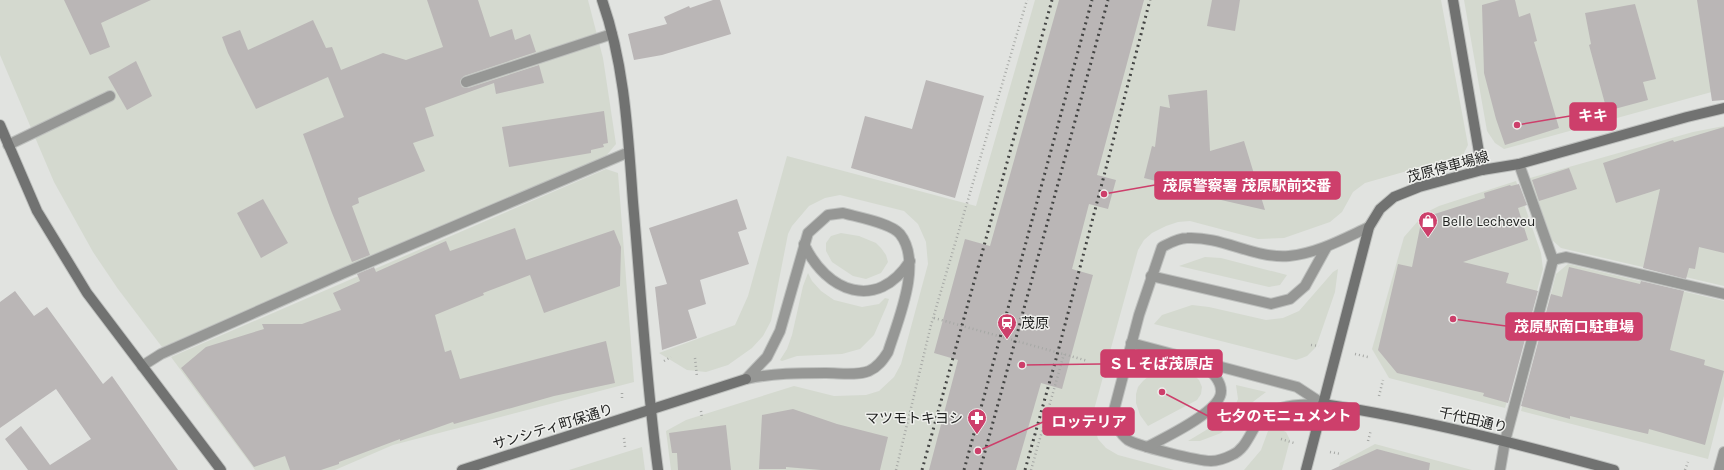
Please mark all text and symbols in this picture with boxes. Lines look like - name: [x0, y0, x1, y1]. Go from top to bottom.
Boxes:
- callout: キキ: [1570, 103, 1616, 130]
- text: キキ: [1578, 107, 1608, 125]
- street label: 茂原停車場線: [1405, 148, 1491, 186]
- callout: 茂原警察署 茂原駅前交番: [1155, 172, 1340, 199]
- text: 茂原警察署 茂原駅前交番: [1163, 177, 1331, 195]
- shop icon: Belle Lecheveu: [1417, 210, 1439, 238]
- place label: Belle Lecheveu: [1442, 213, 1536, 230]
- station icon: 茂原: [996, 312, 1018, 340]
- callout: 茂原駅南口駐車場: [1506, 313, 1642, 340]
- place label: 茂原: [1021, 315, 1049, 332]
- text: 茂原駅南口駐車場: [1514, 318, 1634, 336]
- callout: ＳＬそば茂原店: [1101, 350, 1222, 377]
- text: ＳＬそば茂原店: [1108, 355, 1214, 373]
- street label: サンシティ町保通り: [491, 401, 615, 453]
- callout: 七夕のモニュメント: [1208, 403, 1359, 430]
- street label: 千代田通り: [1437, 404, 1509, 436]
- pharmacy icon: マツモトキヨシ: [966, 407, 988, 435]
- text: 七夕のモニュメント: [1216, 407, 1352, 425]
- callout: ロッテリア: [1043, 408, 1134, 435]
- place label: マツモトキヨシ: [865, 410, 963, 427]
- text: ロッテリア: [1051, 413, 1127, 431]

